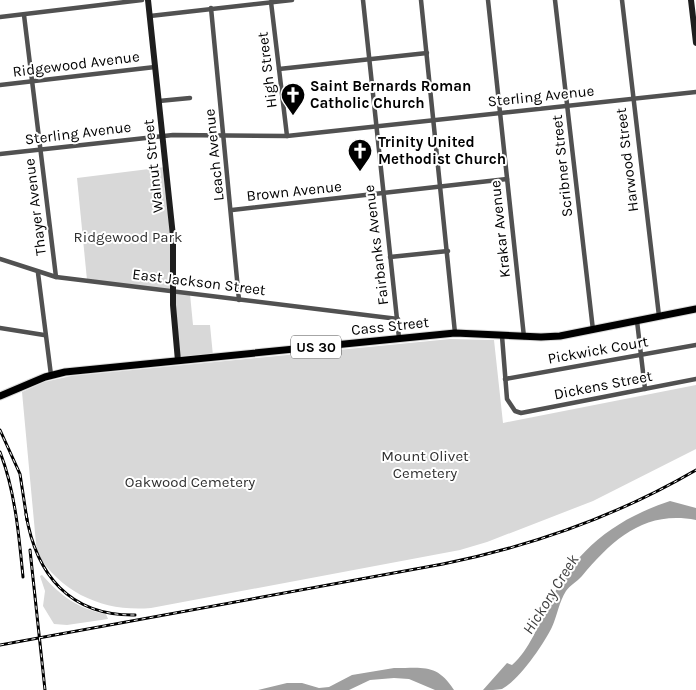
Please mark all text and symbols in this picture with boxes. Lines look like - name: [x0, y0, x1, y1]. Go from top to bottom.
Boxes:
- street label: High Street: [253, 30, 281, 109]
- street label: Ridgewood Avenue: [11, 47, 141, 81]
- place label: Saint Bernards Roman Catholic Church: [310, 77, 471, 112]
- street label: Sterling Avenue: [487, 81, 595, 111]
- church icon: Saint Bernards Roman Catholic Church: [280, 82, 306, 116]
- street label: Harwood Street: [612, 107, 642, 213]
- street label: Leach Avenue: [200, 108, 228, 202]
- street label: Scribner Street: [548, 114, 576, 218]
- street label: Sterling Avenue: [24, 118, 132, 148]
- street label: Walnut Street: [139, 118, 167, 214]
- place label: Trinity United Methodist Church: [378, 133, 506, 168]
- church icon: Trinity United Methodist Church: [347, 138, 373, 172]
- street label: Thayer Avenue: [20, 157, 50, 257]
- street label: Brown Avenue: [245, 177, 343, 205]
- street label: Krakar Avenue: [486, 179, 514, 279]
- street label: Fairbanks Avenue: [360, 184, 392, 306]
- park label: Ridgewood Park: [74, 228, 182, 246]
- street label: East Jackson Street: [131, 265, 267, 299]
- street label: Cass Street: [350, 313, 430, 339]
- street label: Pickwick Court: [546, 332, 650, 368]
- road number: US 30: [291, 336, 341, 358]
- street label: Dickens Street: [552, 367, 654, 403]
- park label: Mount Olivet Cemetery: [381, 447, 469, 482]
- park label: Oakwood Cemetery: [125, 473, 255, 491]
- water label: Hickory Creek: [518, 550, 583, 638]

